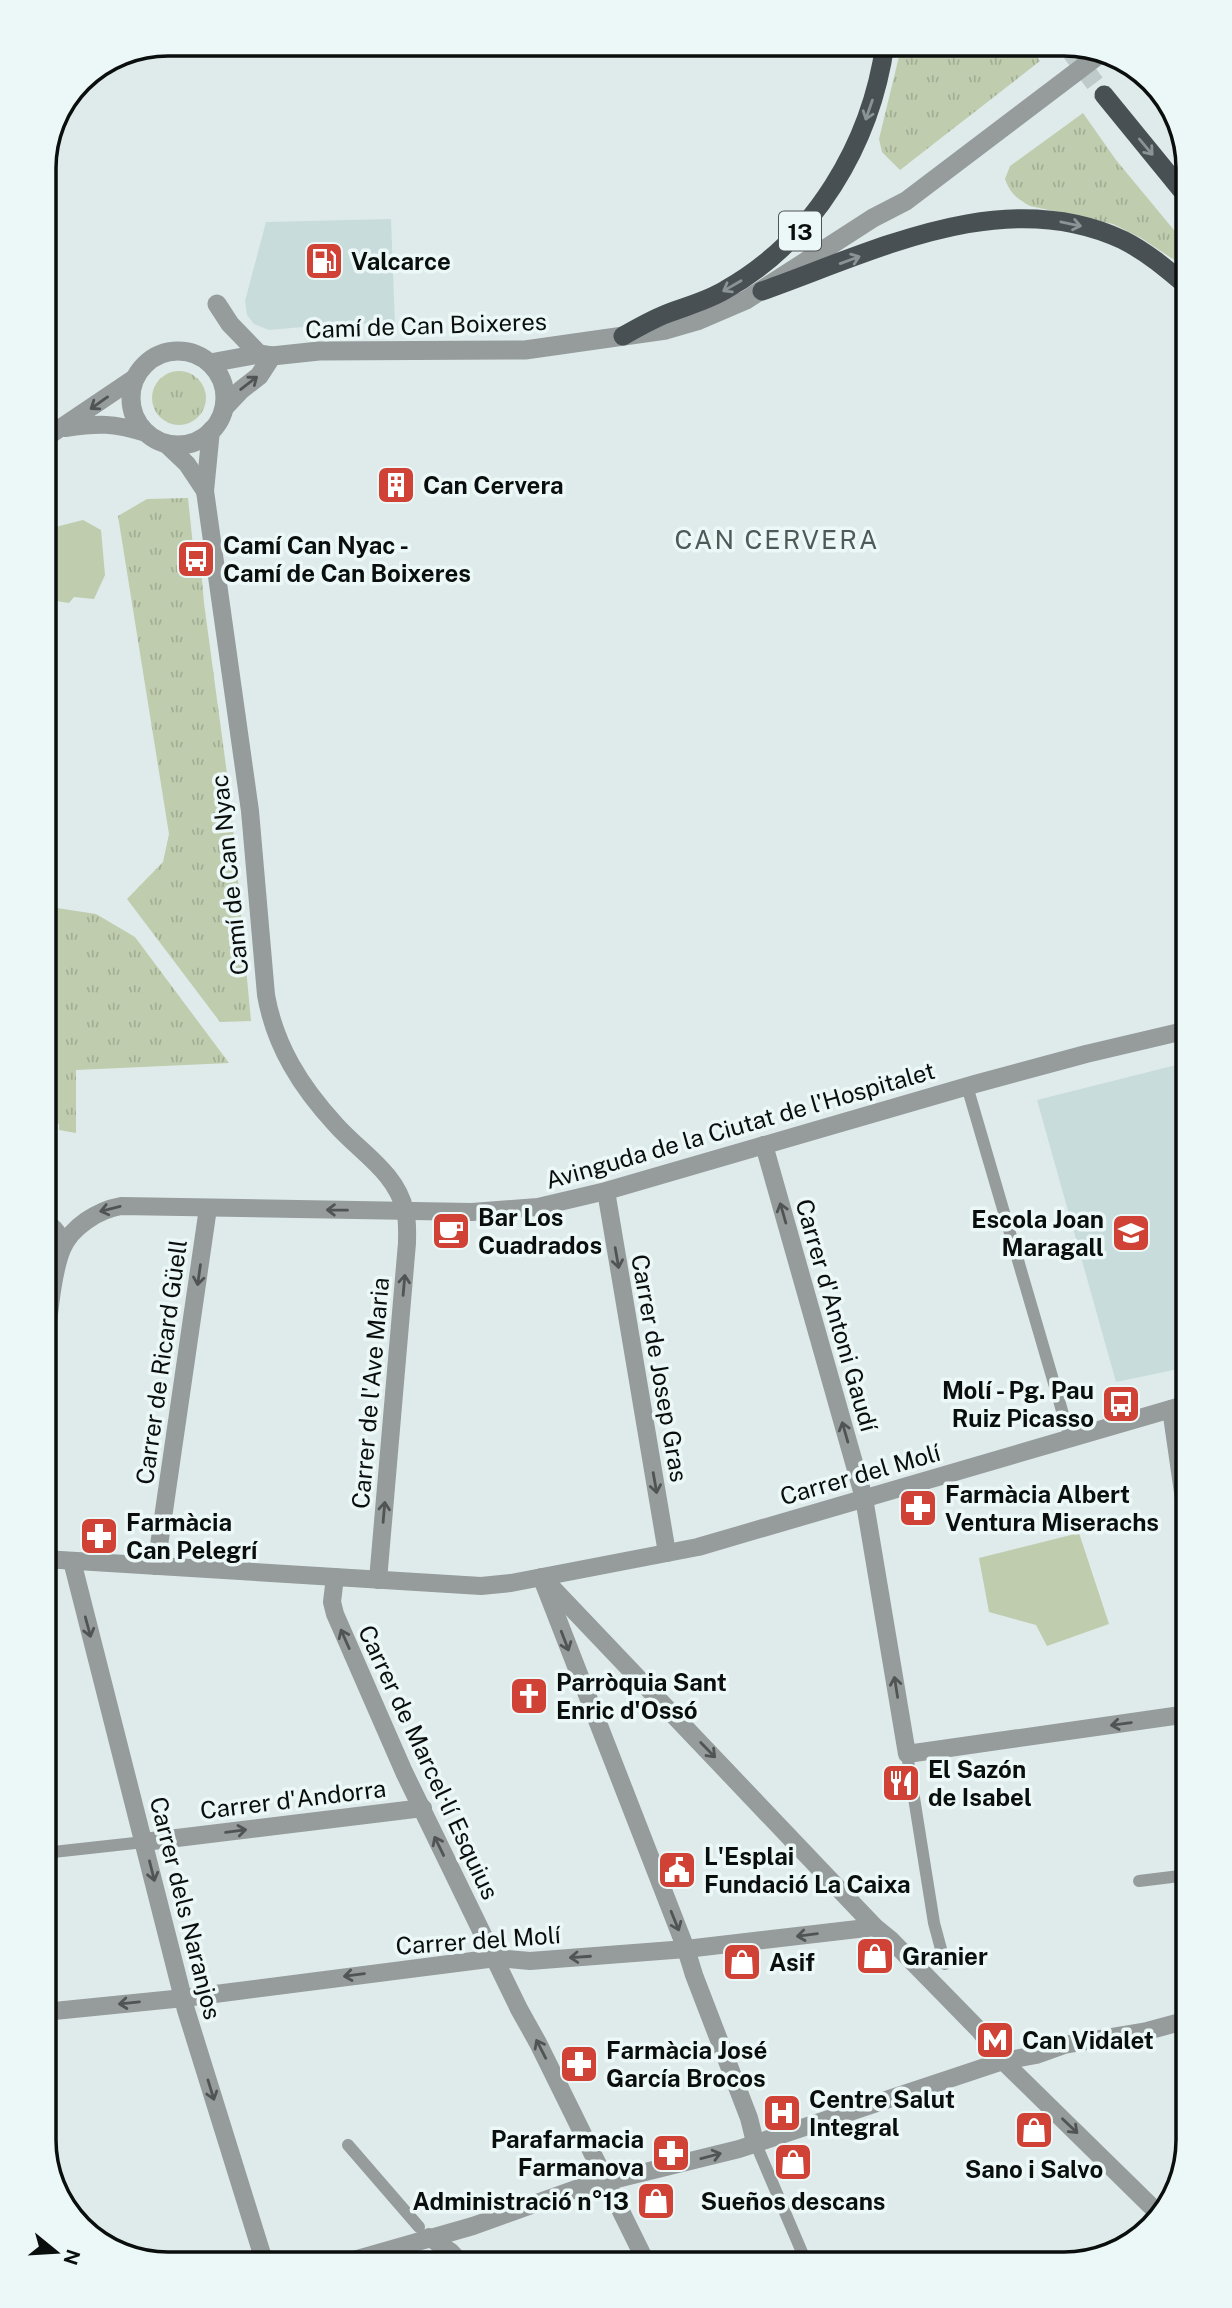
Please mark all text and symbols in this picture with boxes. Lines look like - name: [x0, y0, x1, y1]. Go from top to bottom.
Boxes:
- one-way arrow: [862, 99, 874, 121]
- one-way arrow: [1138, 137, 1153, 155]
- road number: 13: [779, 212, 821, 250]
- one-way arrow: [1059, 218, 1082, 231]
- fuel station icon: Valcarce: [303, 240, 345, 282]
- place label: Valcarce: [351, 247, 451, 275]
- one-way arrow: [838, 252, 860, 265]
- one-way arrow: [723, 279, 743, 293]
- street label: Camí de Can Boixeres: [305, 307, 547, 343]
- one-way arrow: [240, 376, 258, 391]
- one-way arrow: [90, 396, 109, 410]
- building icon: Can Cervera: [375, 464, 417, 506]
- place label: Can Cervera: [423, 471, 564, 499]
- district label: CAN CERVERA: [675, 524, 879, 555]
- place label: Camí Can Nyac - Camí de Can Boixeres: [223, 531, 471, 587]
- bus stop icon: Camí Can Nyac - Camí de Can Boixeres: [175, 538, 217, 580]
- street label: Camí de Can Nyac: [205, 773, 253, 977]
- street label: Avinguda de la Ciutat de l'Hospitalet: [542, 1056, 938, 1194]
- street label: Carrer d'Antoni Gaudí: [790, 1196, 884, 1436]
- one-way arrow: [776, 1202, 789, 1224]
- one-way arrow: [99, 1203, 122, 1216]
- one-way arrow: [326, 1203, 349, 1217]
- place label: Bar Los Cuadrados: [478, 1203, 602, 1259]
- place label: Escola Joan Maragall: [971, 1205, 1104, 1261]
- cafe icon: Bar Los Cuadrados: [430, 1210, 472, 1252]
- school or university icon: Escola Joan Maragall: [1110, 1212, 1152, 1254]
- street label: Carrer de Ricard Güell: [130, 1238, 192, 1486]
- one-way arrow: [611, 1246, 624, 1269]
- street label: Carrer de Josep Gras: [626, 1252, 694, 1484]
- one-way arrow: [192, 1263, 205, 1286]
- one-way arrow: [398, 1274, 411, 1297]
- street label: Carrer de l'Ave Maria: [346, 1276, 394, 1510]
- place label: Molí - Pg. Pau Ruiz Picasso: [942, 1376, 1094, 1432]
- bus stop icon: Molí - Pg. Pau Ruiz Picasso: [1100, 1383, 1142, 1425]
- one-way arrow: [838, 1421, 851, 1444]
- street label: Carrer del Molí: [777, 1437, 944, 1510]
- one-way arrow: [649, 1471, 662, 1494]
- place label: Farmàcia Albert Ventura Miserachs: [945, 1480, 1159, 1536]
- pharmacy icon: Farmàcia Albert Ventura Miserachs: [897, 1487, 939, 1529]
- one-way arrow: [378, 1501, 391, 1523]
- place label: Farmàcia Can Pelegrí: [126, 1508, 258, 1564]
- pharmacy icon: Farmàcia Can Pelegrí: [78, 1515, 120, 1557]
- one-way arrow: [82, 1615, 95, 1638]
- street label: Carrer de Marcel·lí Esquius: [353, 1620, 505, 1904]
- one-way arrow: [338, 1628, 351, 1650]
- one-way arrow: [560, 1629, 573, 1651]
- place label: Parròquia Sant Enric d'Ossó: [556, 1668, 727, 1724]
- church icon: Parròquia Sant Enric d'Ossó: [508, 1675, 550, 1717]
- one-way arrow: [889, 1676, 902, 1699]
- one-way arrow: [1110, 1718, 1133, 1731]
- one-way arrow: [699, 1741, 716, 1758]
- place label: El Sazón de Isabel: [928, 1755, 1032, 1811]
- restaurant icon: El Sazón de Isabel: [880, 1762, 922, 1804]
- street label: Carrer d'Andorra: [198, 1774, 388, 1824]
- street label: Carrer dels Naranjos: [145, 1794, 227, 2022]
- one-way arrow: [225, 1824, 247, 1837]
- one-way arrow: [432, 1836, 446, 1857]
- place label: L'Esplai Fundació La Caixa: [704, 1842, 911, 1898]
- public building icon: L'Esplai Fundació La Caixa: [656, 1849, 698, 1891]
- one-way arrow: [146, 1859, 159, 1881]
- one-way arrow: [669, 1910, 682, 1932]
- street label: Carrer del Molí: [395, 1920, 563, 1960]
- one-way arrow: [796, 1929, 819, 1942]
- shop icon: Granier: [854, 1935, 896, 1977]
- shop icon: Asif: [721, 1941, 763, 1983]
- place label: Granier: [902, 1942, 988, 1970]
- place label: Asif: [769, 1948, 815, 1976]
- one-way arrow: [570, 1951, 592, 1964]
- one-way arrow: [343, 1969, 366, 1982]
- one-way arrow: [118, 1997, 140, 2010]
- metro station icon: Can Vidalet: [974, 2019, 1016, 2061]
- place label: Can Vidalet: [1022, 2026, 1154, 2054]
- place label: Farmàcia José García Brocos: [606, 2036, 767, 2092]
- one-way arrow: [533, 2039, 547, 2060]
- pharmacy icon: Farmàcia José García Brocos: [558, 2043, 600, 2085]
- one-way arrow: [205, 2079, 218, 2101]
- place label: Centre Salut Integral: [809, 2085, 955, 2141]
- hospital icon: Centre Salut Integral: [761, 2092, 803, 2134]
- shop icon: Sano i Salvo: [1013, 2109, 1055, 2151]
- one-way arrow: [1061, 2117, 1078, 2134]
- place label: Parafarmacia Farmanova: [491, 2125, 644, 2181]
- pharmacy icon: Parafarmacia Farmanova: [650, 2132, 692, 2174]
- shop icon: Sueños descans: [772, 2141, 814, 2183]
- one-way arrow: [699, 2149, 722, 2162]
- place label: Sano i Salvo: [965, 2155, 1103, 2183]
- shop icon: Administració n°13: [635, 2180, 677, 2222]
- place label: Administració n°13: [412, 2187, 629, 2215]
- place label: Sueños descans: [701, 2187, 885, 2215]
- north arrow: [21, 2217, 91, 2287]
- text: N: [59, 2247, 85, 2268]

